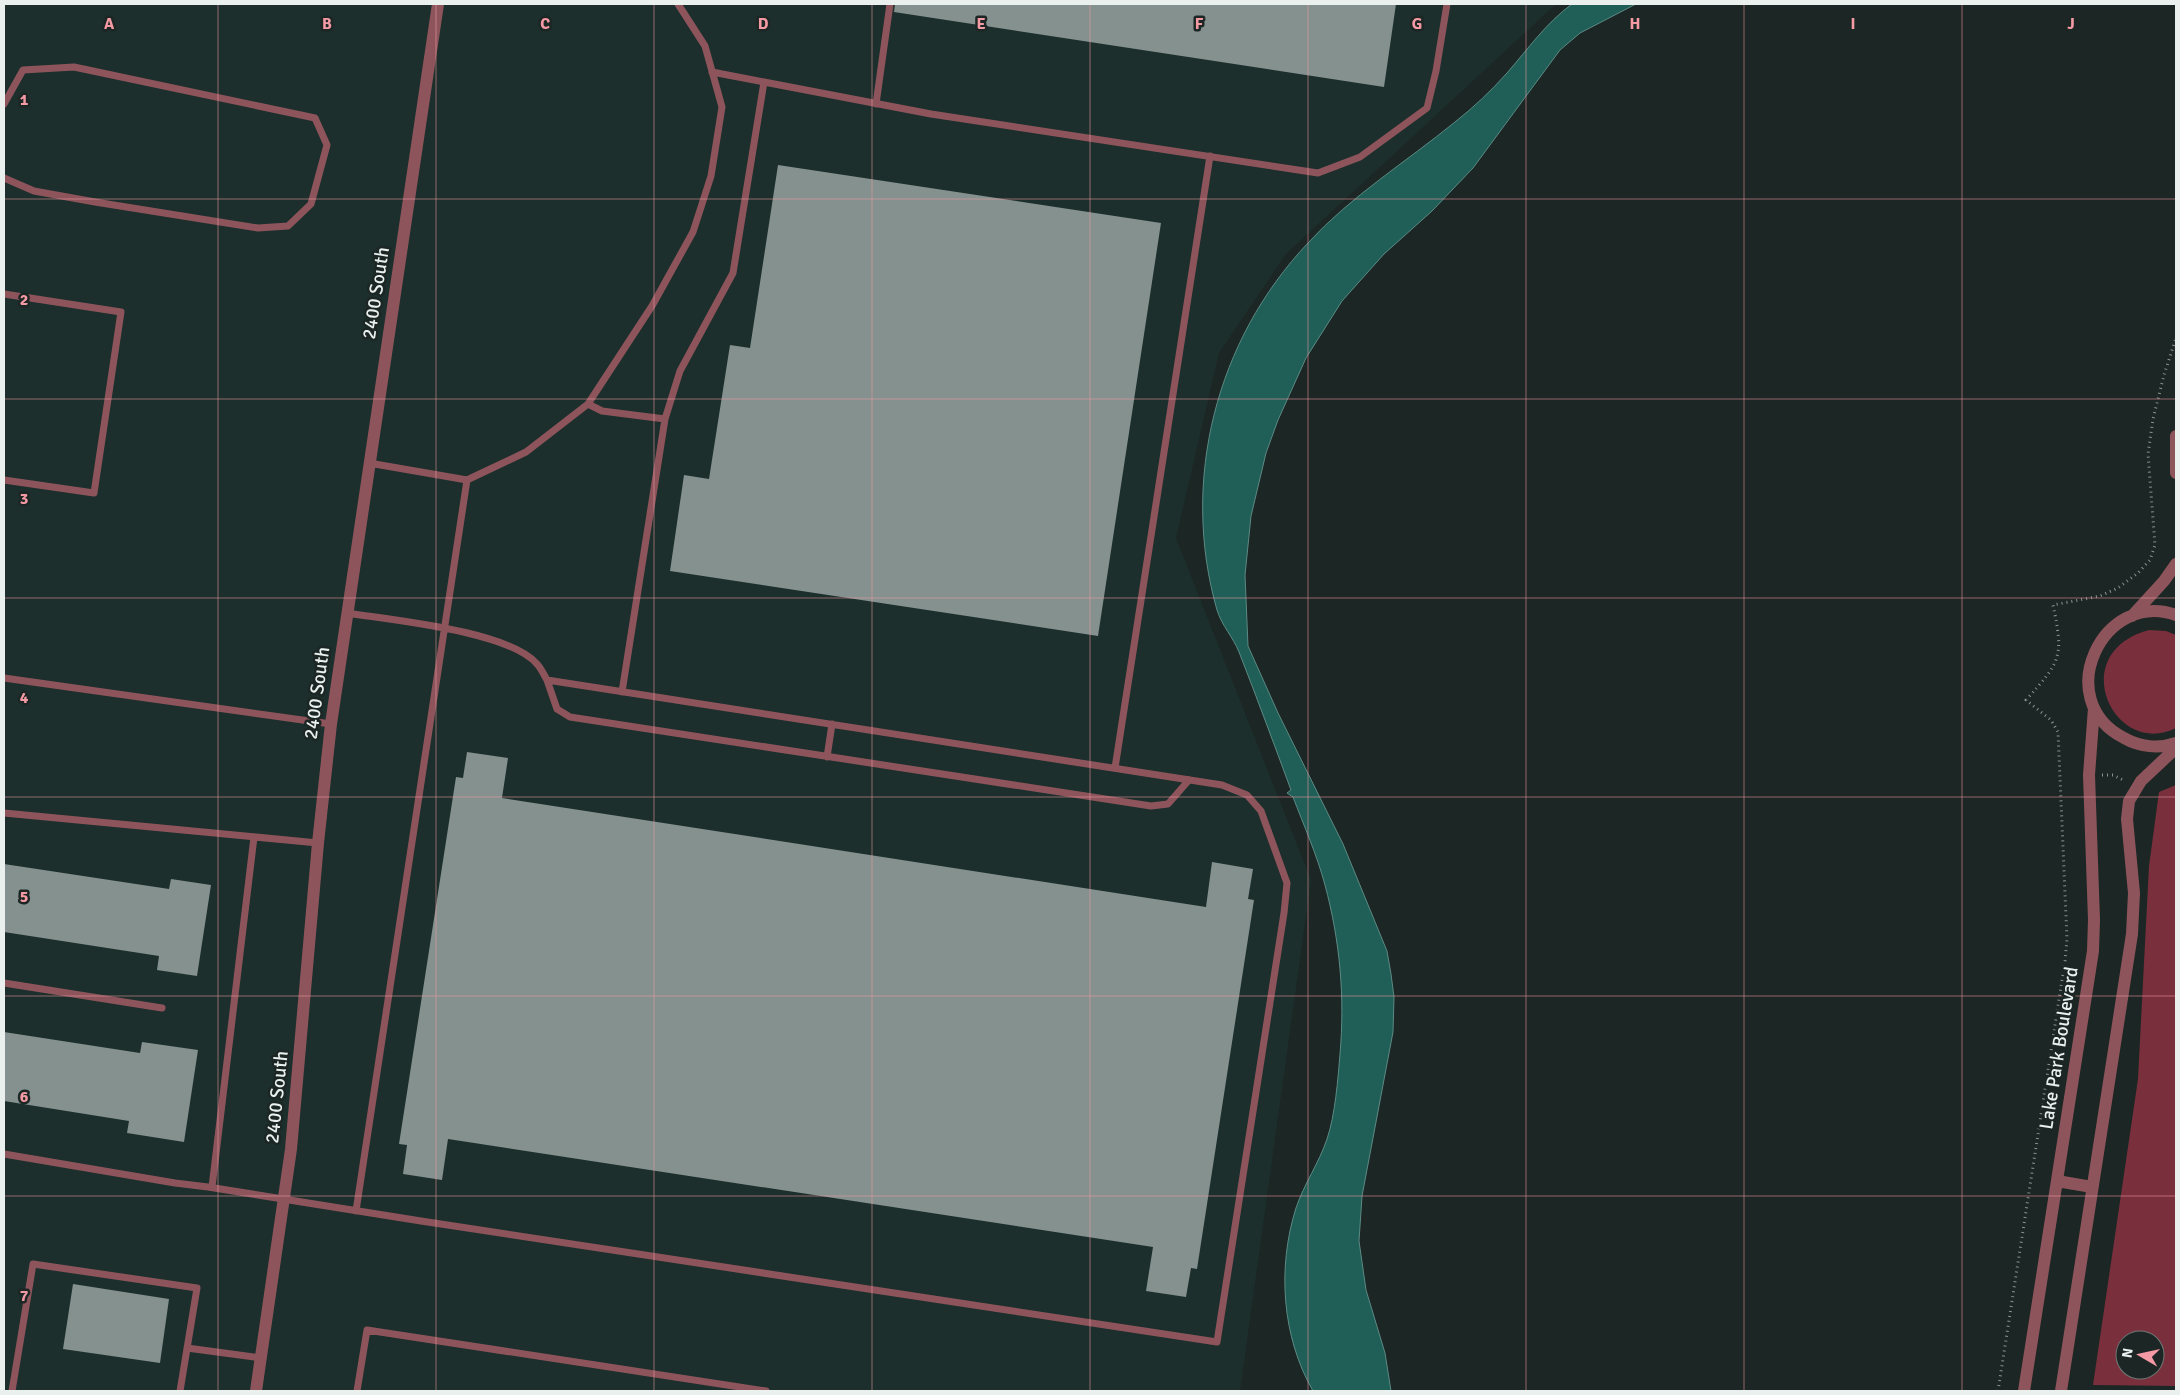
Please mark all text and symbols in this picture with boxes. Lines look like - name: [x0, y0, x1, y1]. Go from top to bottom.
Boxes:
- text: A: [104, 14, 115, 34]
- text: B: [322, 14, 332, 34]
- text: C: [540, 14, 550, 34]
- text: D: [758, 14, 769, 34]
- text: E: [976, 14, 986, 34]
- text: F: [1195, 14, 1204, 34]
- text: G: [1412, 14, 1422, 34]
- text: H: [1630, 14, 1640, 34]
- text: I: [1850, 14, 1856, 34]
- text: J: [2067, 14, 2075, 34]
- text: 1: [20, 90, 29, 110]
- street label: 2400 South: [357, 245, 395, 341]
- text: 2: [20, 290, 28, 310]
- text: 3: [20, 489, 28, 509]
- street label: 2400 South: [299, 645, 335, 741]
- text: 4: [20, 688, 29, 708]
- text: 5: [20, 887, 28, 907]
- street label: Lake Park Boulevard: [2034, 965, 2084, 1131]
- street label: 2400 South: [260, 1049, 294, 1145]
- text: 6: [20, 1087, 29, 1107]
- text: 7: [20, 1286, 29, 1306]
- north arrow: [2115, 1330, 2165, 1380]
- text: N: [2118, 1347, 2137, 1359]

